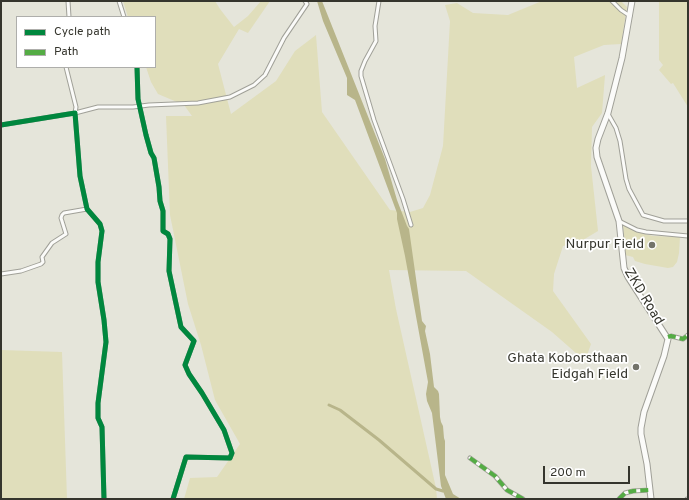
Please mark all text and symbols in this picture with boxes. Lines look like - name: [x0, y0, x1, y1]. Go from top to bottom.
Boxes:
- legend: [16, 16, 156, 68]
- text: Cycle path: [54, 24, 111, 40]
- text: Path: [54, 44, 79, 60]
- place label: Nurpur Field: [566, 237, 644, 253]
- marker: Nurpur Field: [647, 240, 657, 250]
- street label: ZKD Road: [619, 265, 667, 329]
- place label: Ghata Koborsthaan Eidgah Field: [507, 351, 628, 384]
- marker: Ghata Koborsthaan Eidgah Field: [631, 362, 641, 372]
- scale bar: [545, 458, 632, 484]
- text: 200 m: [550, 465, 586, 481]

